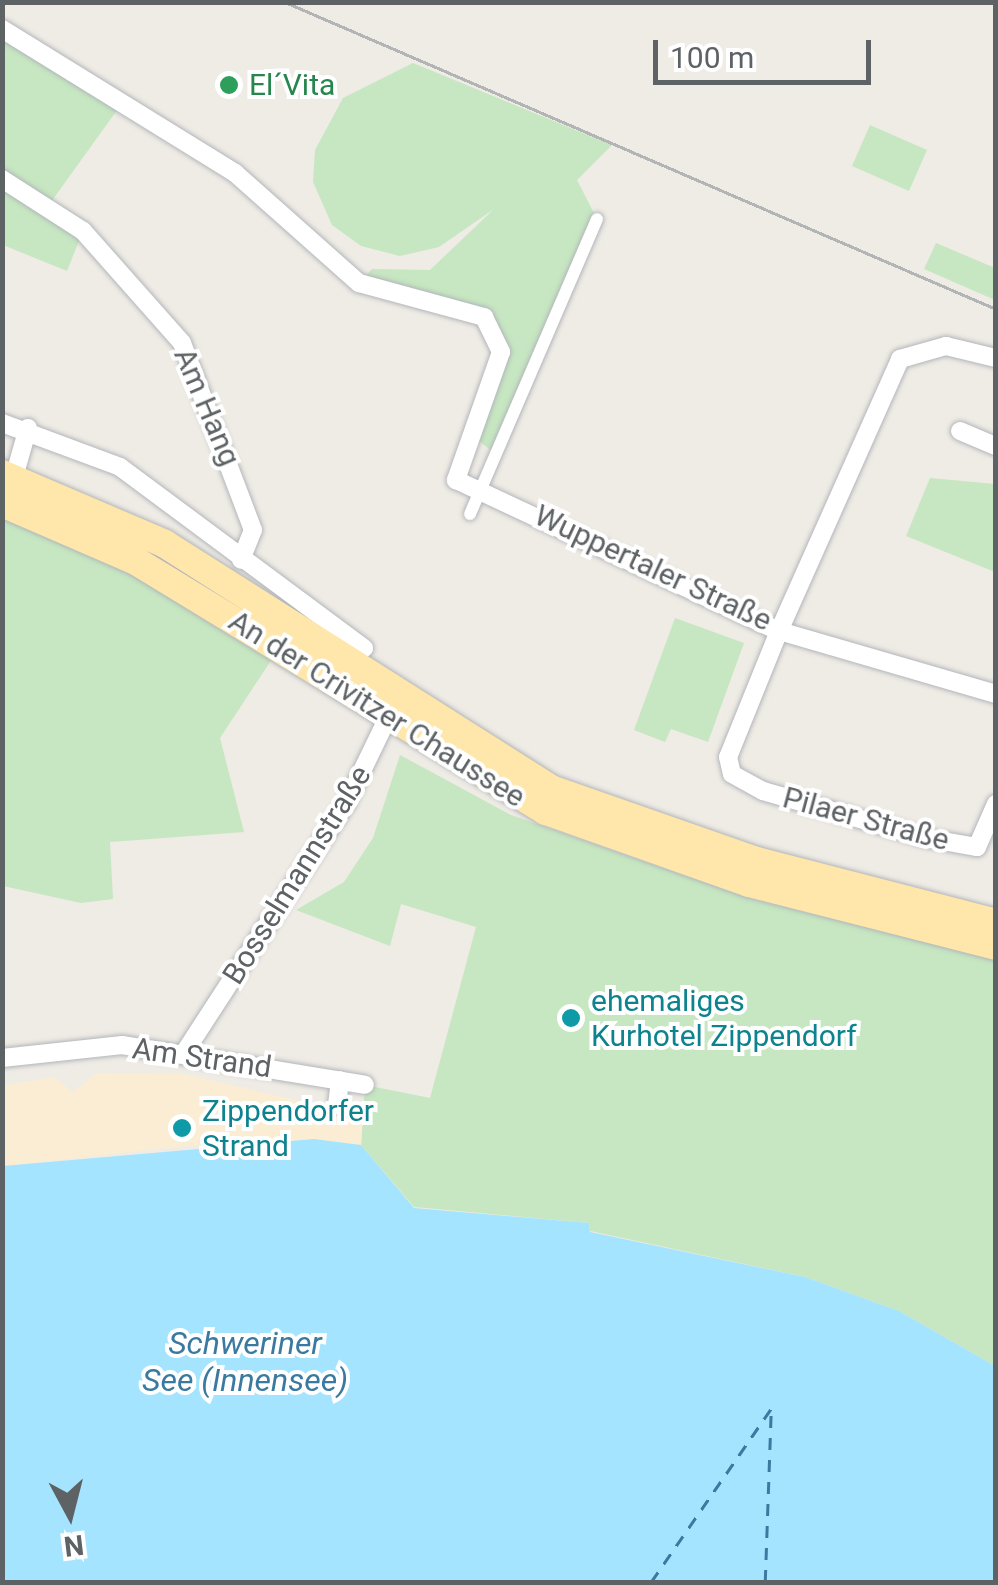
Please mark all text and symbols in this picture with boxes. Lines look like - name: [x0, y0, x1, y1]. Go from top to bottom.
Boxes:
- scale bar: [658, 20, 876, 82]
- text: 100 m: [670, 40, 754, 75]
- place label: El´Vita: [249, 67, 335, 103]
- marker: El´Vita: [218, 74, 240, 96]
- street label: Am Hang: [166, 343, 248, 471]
- street label: Wuppertaler Straße: [529, 497, 777, 639]
- street label: An der Crivitzer Chaussee: [222, 603, 532, 815]
- street label: Bosselmannstraße: [215, 759, 379, 991]
- street label: Pilaer Straße: [779, 780, 953, 858]
- place label: ehemaliges Kurhotel Zippendorf: [591, 983, 857, 1054]
- marker: ehemaliges Kurhotel Zippendorf: [560, 1007, 582, 1029]
- street label: Am Strand: [130, 1030, 274, 1086]
- place label: Zippendorfer Strand: [202, 1093, 374, 1164]
- marker: Zippendorfer Strand: [171, 1117, 193, 1139]
- water label: Schweriner See (Innensee): [142, 1325, 348, 1400]
- north arrow: [20, 1465, 120, 1565]
- text: N: [62, 1528, 86, 1563]

